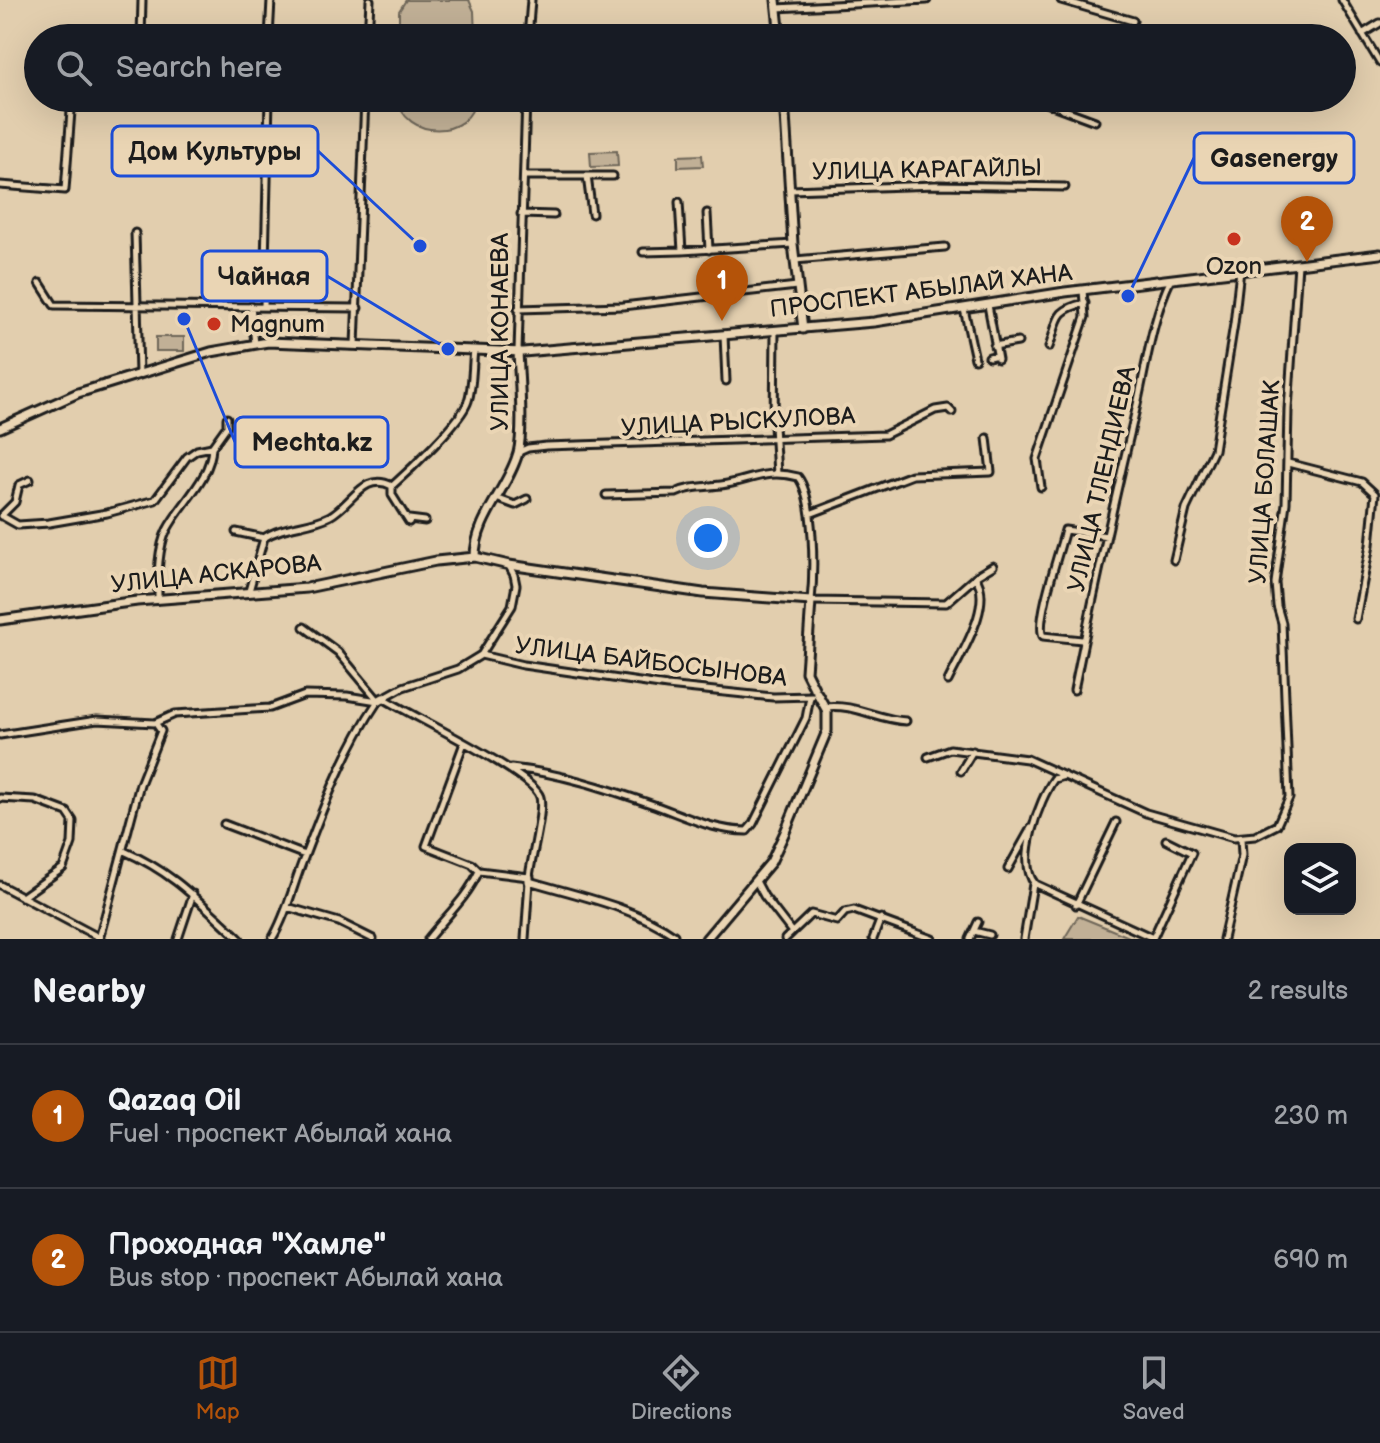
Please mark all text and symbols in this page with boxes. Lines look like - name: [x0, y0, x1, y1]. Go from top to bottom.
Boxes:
- search box: [24, 24, 1356, 112]
- icon: search: [52, 46, 96, 90]
- text: Search here: [116, 50, 282, 86]
- callout: Дом Культуры: [112, 126, 318, 176]
- callout: Gasenergy: [1194, 133, 1354, 183]
- text: Дом Культуры: [128, 137, 302, 168]
- text: Gasenergy: [1210, 144, 1338, 175]
- street label: УЛИЦА КАРАГАЙЛЫ: [812, 153, 1042, 187]
- pin: 2: [1281, 196, 1333, 262]
- marker: Ozon: [1225, 230, 1243, 248]
- street label: УЛИЦА КОНАЕВА: [486, 232, 515, 431]
- callout: Чайная: [202, 251, 327, 301]
- place label: Ozon: [1206, 252, 1262, 281]
- pin: 1: [696, 255, 748, 321]
- street label: ПРОСПЕКТ АБЫЛАЙ ХАНА: [768, 258, 1074, 324]
- text: Чайная: [218, 262, 310, 293]
- place label: Magnum: [230, 310, 325, 339]
- marker: Magnum: [205, 315, 223, 333]
- street label: УЛИЦА ТЛЕНДИЕВА: [1062, 363, 1142, 595]
- street label: УЛИЦА БОЛАШАК: [1243, 378, 1287, 585]
- street label: УЛИЦА РЫСКУЛОВА: [620, 401, 856, 443]
- callout: Mechta.kz: [235, 417, 388, 467]
- text: Mechta.kz: [251, 428, 373, 459]
- your location: [688, 518, 728, 558]
- street label: УЛИЦА АСКАРОВА: [109, 548, 323, 599]
- street label: УЛИЦА БАЙБОСЫНОВА: [513, 631, 789, 693]
- map controls: [1284, 843, 1356, 915]
- button: layers: [1284, 843, 1356, 915]
- text: Nearby: [32, 971, 146, 1012]
- text: 2 results: [1248, 976, 1348, 1007]
- text: Qazaq Oil: [108, 1083, 241, 1119]
- text: 1: [53, 1101, 63, 1132]
- text: 230 m: [1273, 1101, 1348, 1132]
- text: Fuel · проспект Абылай хана: [108, 1119, 452, 1150]
- text: Проходная "Хамле": [108, 1227, 386, 1263]
- text: 2: [50, 1245, 66, 1276]
- text: 690 m: [1273, 1245, 1348, 1276]
- text: Bus stop · проспект Абылай хана: [108, 1263, 503, 1294]
- tab: Map: [195, 1351, 240, 1426]
- tab: Directions: [631, 1351, 732, 1426]
- tab: Saved: [1123, 1351, 1185, 1426]

